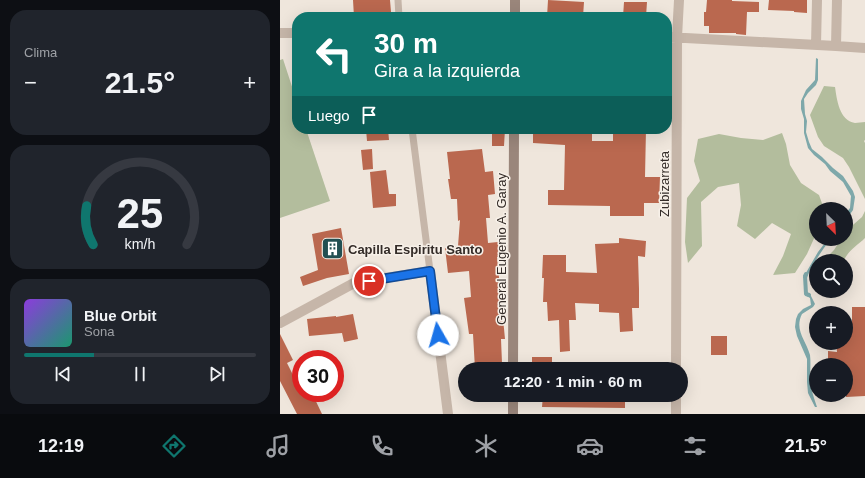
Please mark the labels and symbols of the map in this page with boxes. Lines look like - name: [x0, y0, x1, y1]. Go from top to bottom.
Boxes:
- street label: Zubizarreta: [657, 150, 672, 217]
- street label: General Eugenio A. Garay: [494, 173, 509, 325]
- north arrow: [809, 202, 853, 246]
- building icon: Capilla Espiritu Santo: [319, 236, 345, 262]
- place label: Capilla Espiritu Santo: [348, 242, 482, 257]
- pin: [352, 264, 386, 298]
- position arrow: [417, 314, 459, 356]
- speed limit sign: 30: [292, 350, 344, 402]

